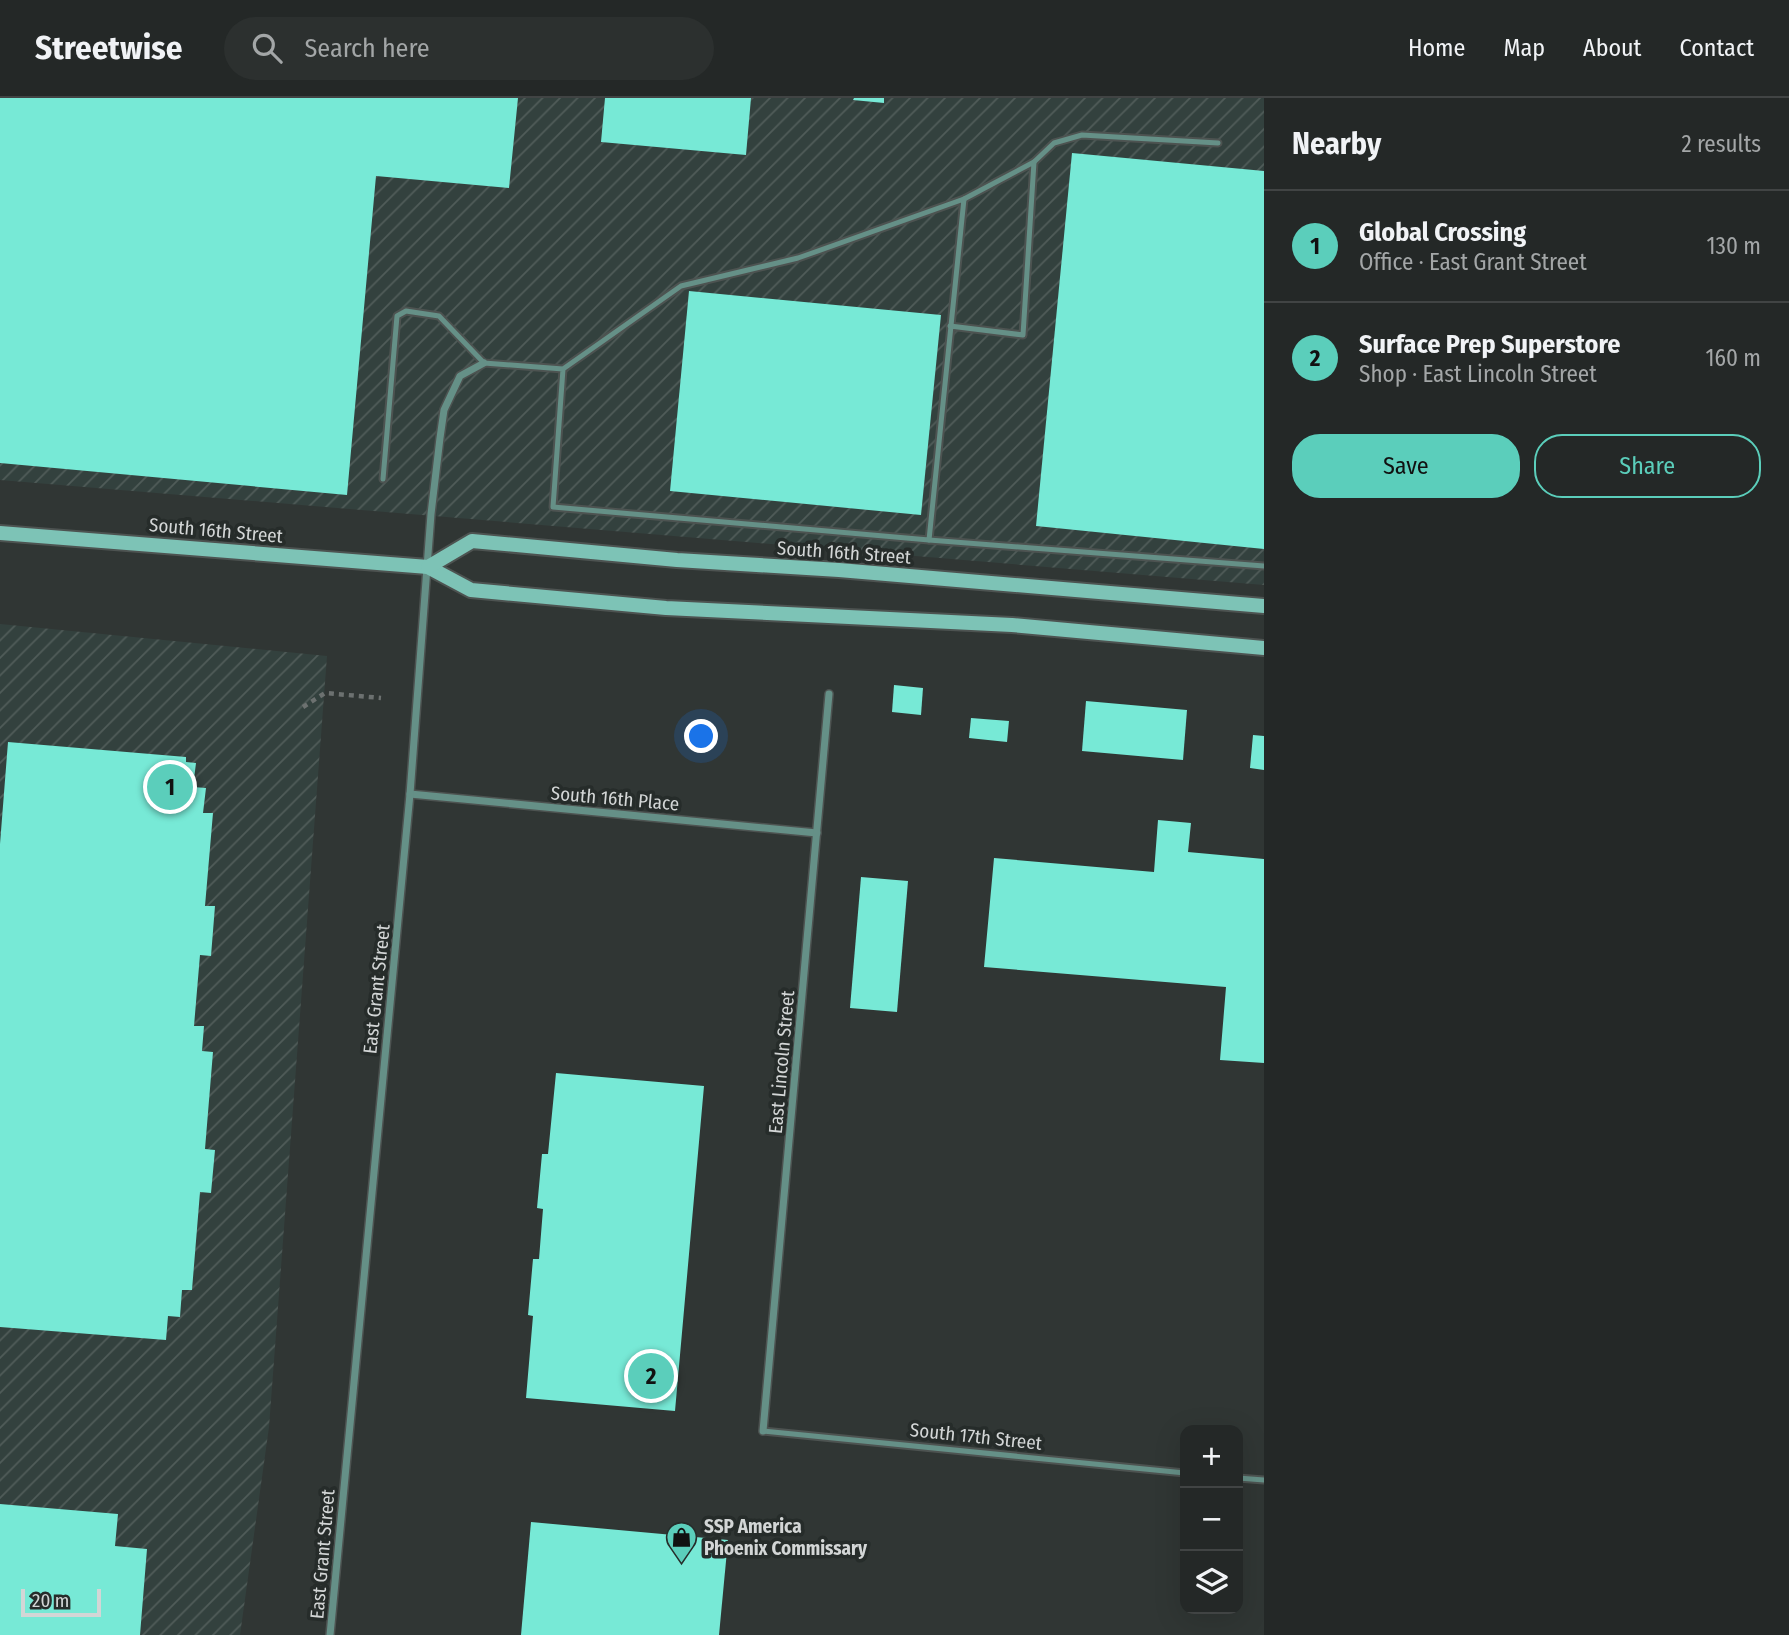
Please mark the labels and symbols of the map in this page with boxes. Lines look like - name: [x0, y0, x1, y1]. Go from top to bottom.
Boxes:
- street label: South 16th Street: [148, 513, 285, 548]
- street label: South 16th Street: [776, 536, 913, 569]
- your location: [684, 719, 718, 753]
- pin: 1: [147, 761, 193, 813]
- street label: South 16th Place: [550, 781, 680, 816]
- street label: East Grant Street: [358, 922, 395, 1055]
- street label: East Lincoln Street: [764, 989, 799, 1135]
- pin: 2: [628, 1350, 674, 1402]
- street label: South 17th Street: [909, 1418, 1044, 1455]
- street label: East Grant Street: [305, 1487, 340, 1620]
- place label: SSP America Phoenix Commissary: [704, 1515, 868, 1560]
- shop icon: SSP America Phoenix Commissary: [664, 1520, 698, 1564]
- scale bar: [21, 1586, 102, 1618]

